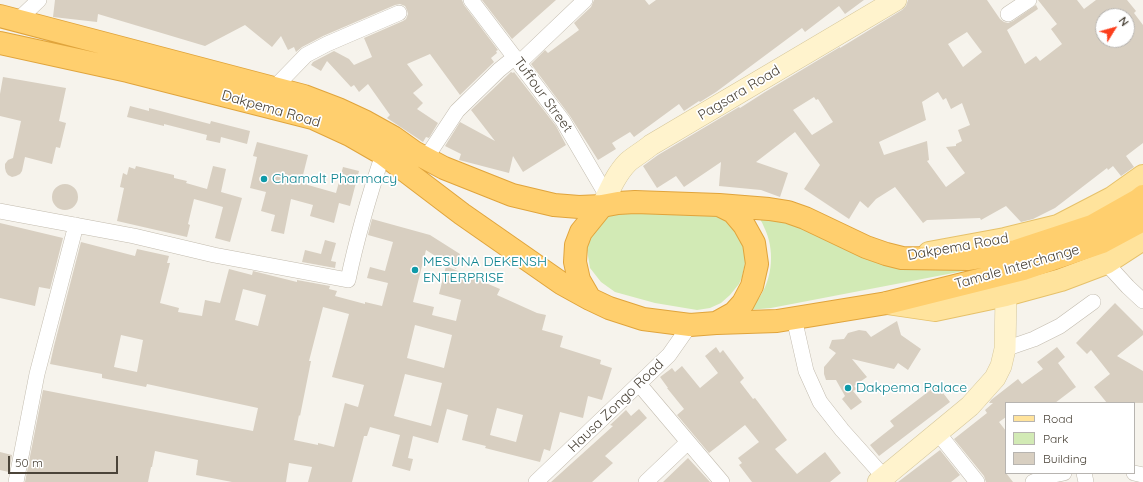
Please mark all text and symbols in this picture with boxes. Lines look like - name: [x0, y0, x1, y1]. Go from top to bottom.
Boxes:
- north arrow: [1095, 8, 1135, 48]
- text: N: [1116, 14, 1132, 29]
- street label: Tuffour Street: [510, 54, 576, 136]
- street label: Pagsara Road: [695, 62, 783, 124]
- street label: Dakpema Road: [220, 87, 322, 131]
- place label: Chamalt Pharmacy: [272, 171, 397, 187]
- marker: Chamalt Pharmacy: [259, 174, 269, 184]
- street label: Dakpema Road: [906, 230, 1010, 264]
- street label: Tamale Interchange: [953, 241, 1081, 293]
- place label: MESUNA DEKENSH ENTERPRISE: [423, 254, 547, 286]
- marker: MESUNA DEKENSH ENTERPRISE: [410, 265, 420, 275]
- street label: Hausa Zongo Road: [565, 356, 667, 456]
- place label: Dakpema Palace: [856, 380, 967, 396]
- marker: Dakpema Palace: [843, 383, 853, 393]
- legend: [1005, 402, 1135, 474]
- text: Road: [1043, 411, 1073, 426]
- text: Park: [1043, 431, 1068, 446]
- scale bar: [10, 448, 120, 474]
- text: Building: [1043, 451, 1087, 466]
- text: 50 m: [15, 455, 43, 470]

